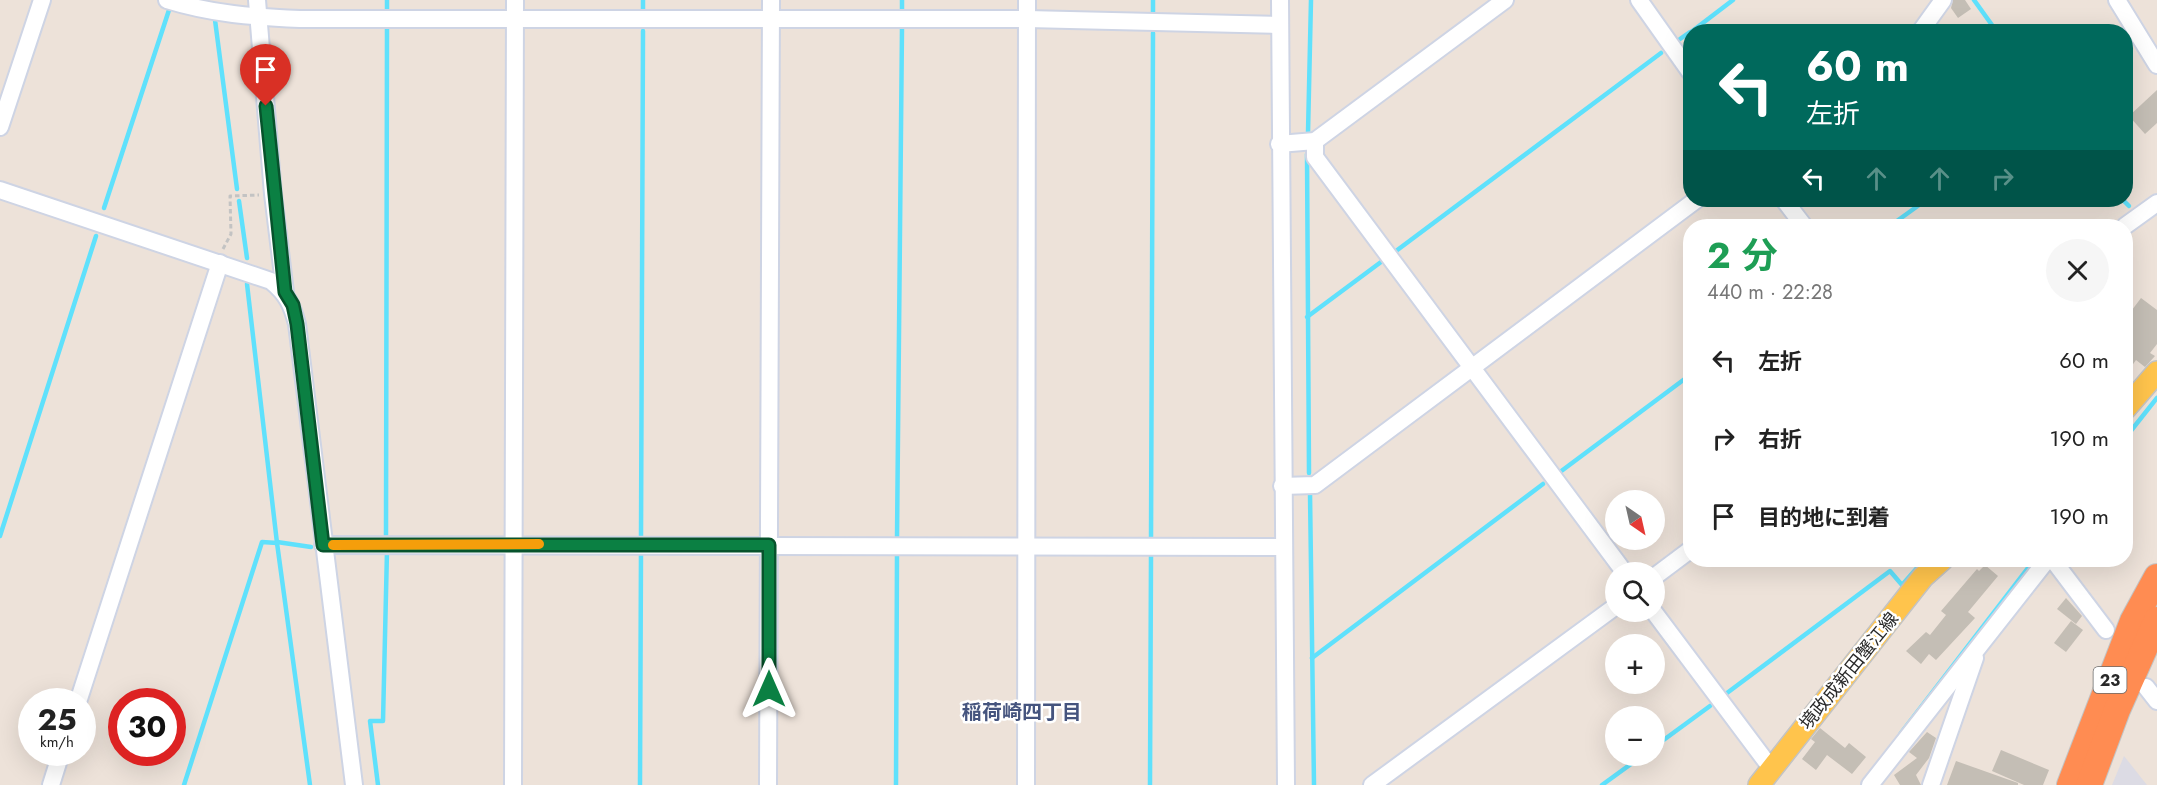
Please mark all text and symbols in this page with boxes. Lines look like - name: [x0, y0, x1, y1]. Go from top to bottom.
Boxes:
- text: 60 m: [1806, 36, 1909, 97]
- pin: [240, 44, 291, 106]
- icon: left: [1707, 48, 1785, 126]
- icon: arrive: [249, 53, 282, 86]
- text: 左折: [1806, 94, 1860, 133]
- icon: left: [1797, 162, 1830, 195]
- icon: ahead: [1860, 162, 1893, 195]
- icon: ahead: [1923, 162, 1956, 195]
- icon: right: [1986, 162, 2019, 195]
- text: 2 分: [1707, 229, 1777, 281]
- button: close: [2046, 239, 2109, 302]
- text: 440 m · 22:28: [1707, 278, 1833, 307]
- icon: left: [1707, 344, 1740, 377]
- text: 60 m: [2059, 344, 2109, 376]
- text: 左折: [1758, 345, 1802, 377]
- icon: right: [1707, 422, 1740, 455]
- text: 190 m: [2049, 422, 2109, 454]
- text: 右折: [1758, 423, 1802, 455]
- north arrow: [1605, 490, 1665, 550]
- map controls: [1605, 490, 1665, 766]
- icon: arrive: [1707, 500, 1740, 533]
- text: 190 m: [2049, 500, 2109, 532]
- text: 目的地に到着: [1758, 501, 1890, 533]
- button: search: [1605, 562, 1665, 622]
- street label: 境政成新田蟹江線: [1794, 607, 1904, 735]
- button: +: [1605, 634, 1665, 694]
- position arrow: [737, 657, 801, 721]
- road number: 23: [2094, 667, 2126, 693]
- speed limit sign: 30: [108, 688, 186, 766]
- text: 25: [37, 698, 77, 741]
- district label: 稲荷崎四丁目: [962, 698, 1082, 727]
- button: −: [1605, 706, 1665, 766]
- text: km/h: [40, 731, 74, 753]

